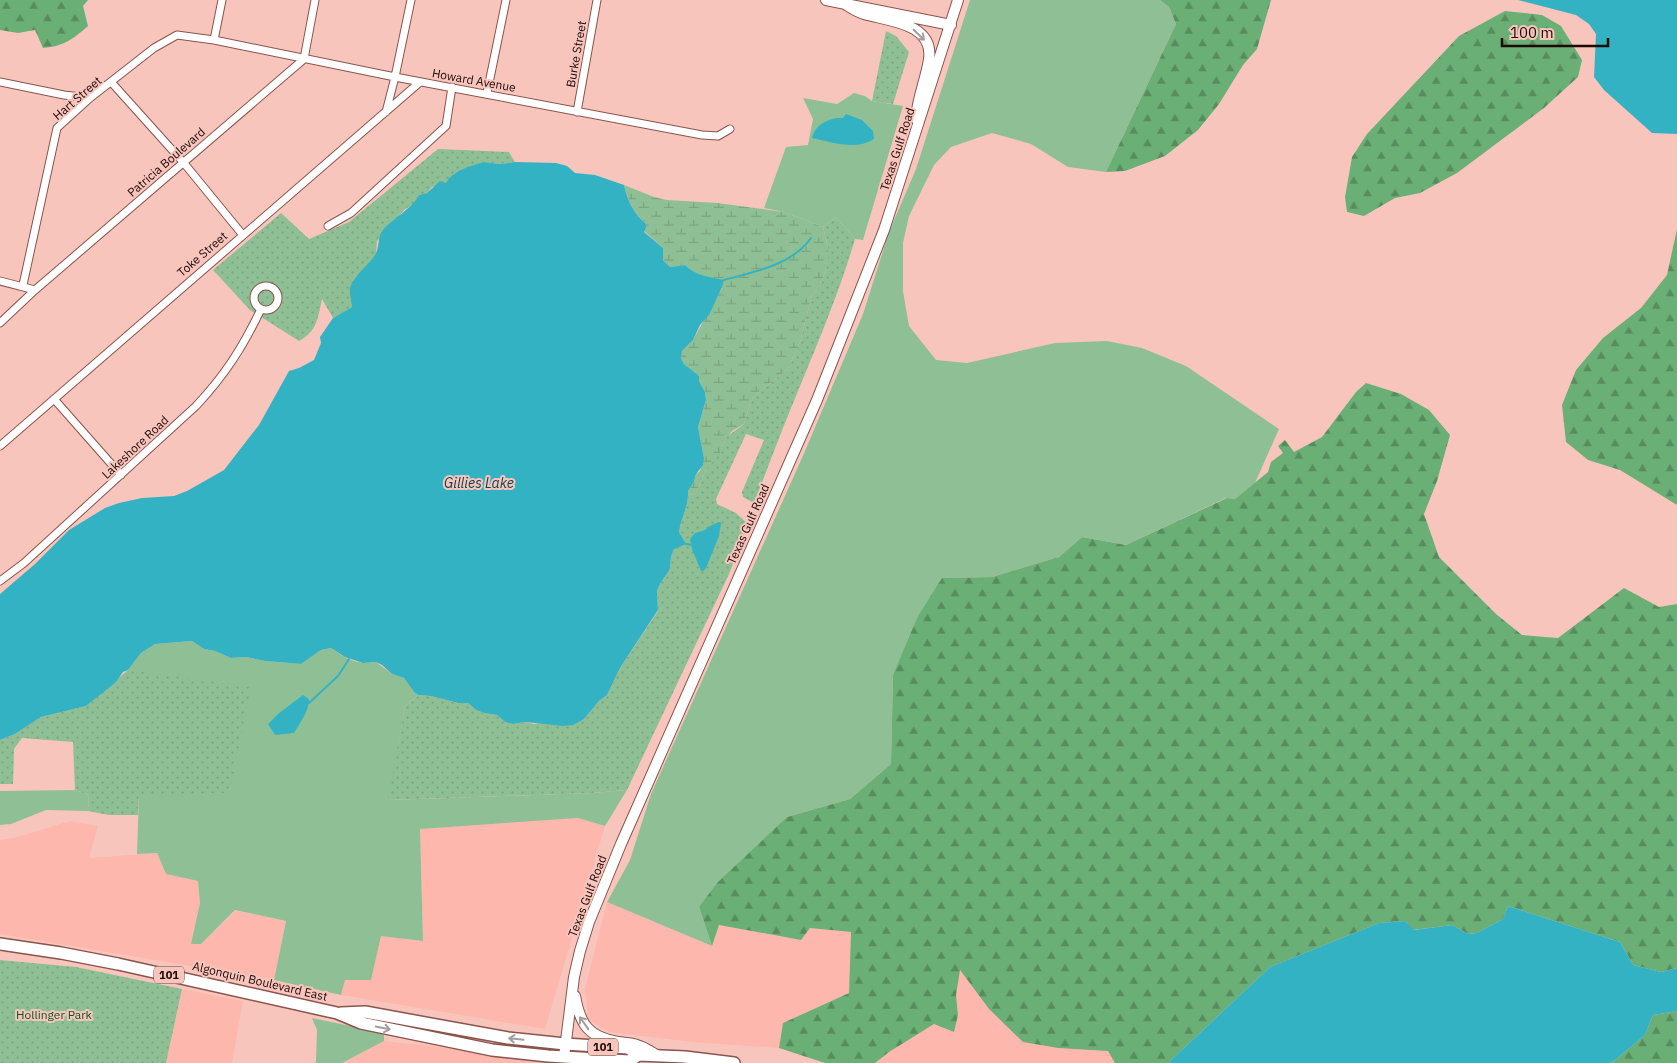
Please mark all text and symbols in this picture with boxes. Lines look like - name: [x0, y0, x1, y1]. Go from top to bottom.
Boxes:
- scale bar: [1502, 15, 1608, 47]
- street label: Burke Street: [563, 19, 589, 89]
- text: 100 m: [1510, 23, 1554, 42]
- one-way arrow: [913, 29, 925, 41]
- street label: Howard Avenue: [431, 65, 517, 95]
- street label: Hart Street: [50, 73, 104, 123]
- street label: Texas Gulf Road: [877, 106, 917, 192]
- street label: Patricia Boulevard: [124, 124, 208, 200]
- street label: Toke Street: [174, 228, 230, 280]
- street label: Lakeshore Road: [98, 412, 172, 482]
- water label: Gillies Lake: [444, 474, 514, 492]
- street label: Texas Gulf Road: [724, 481, 772, 567]
- street label: Texas Gulf Road: [565, 853, 609, 939]
- street label: Algonquin Boulevard East: [191, 958, 329, 1004]
- road number: 101: [154, 966, 184, 984]
- park label: Hollinger Park: [16, 1007, 93, 1022]
- one-way arrow: [579, 1016, 589, 1030]
- one-way arrow: [374, 1023, 390, 1033]
- one-way arrow: [509, 1034, 525, 1044]
- road number: 101: [588, 1038, 618, 1056]

